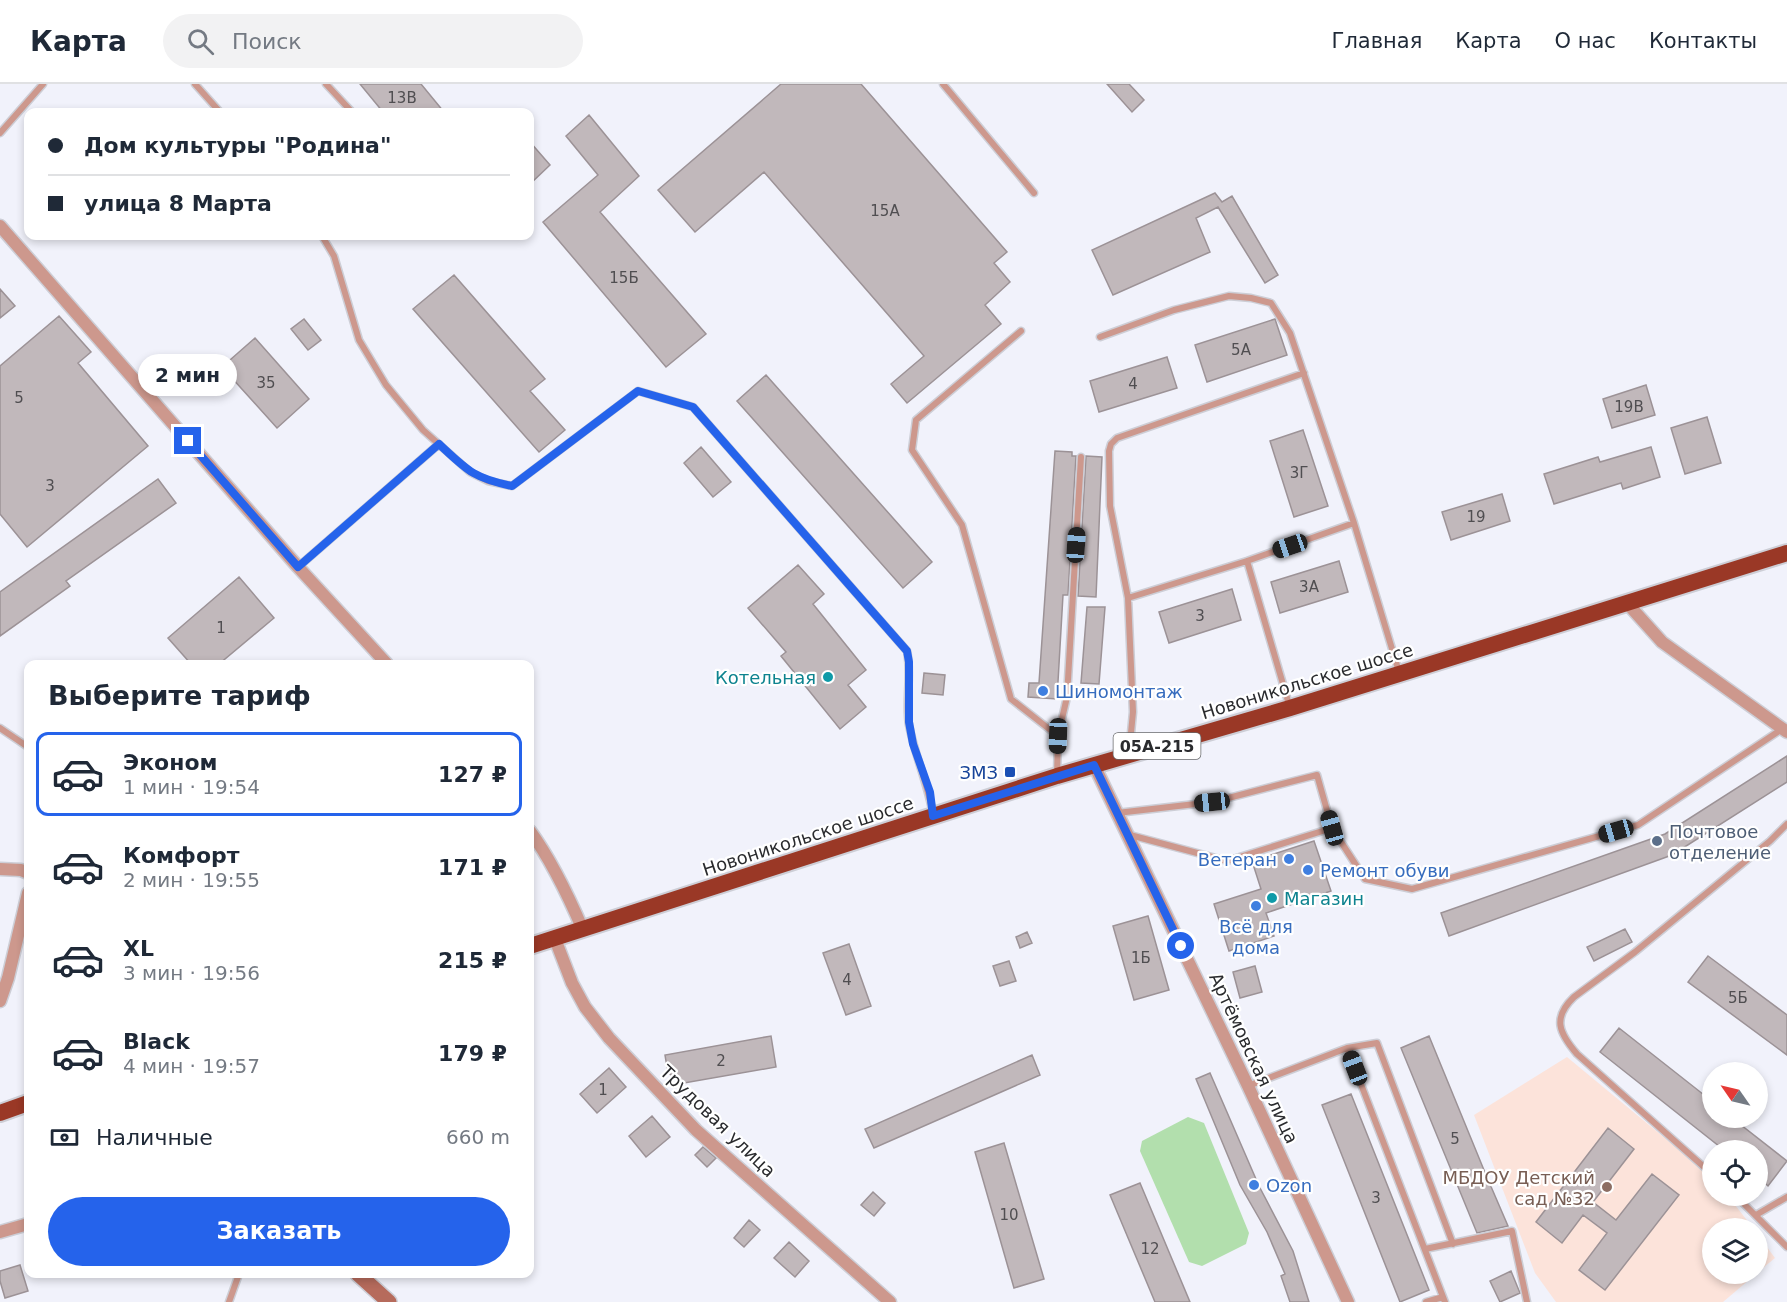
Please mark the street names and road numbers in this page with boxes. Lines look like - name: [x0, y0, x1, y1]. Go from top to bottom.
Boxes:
- street label: Новоникольское шоссе: [1198, 639, 1416, 723]
- road number: 05А-215: [1114, 733, 1200, 759]
- street label: Новоникольское шоссе: [700, 792, 916, 880]
- street label: Артёмовская улица: [1205, 969, 1303, 1147]
- street label: Трудовая улица: [655, 1060, 780, 1181]

